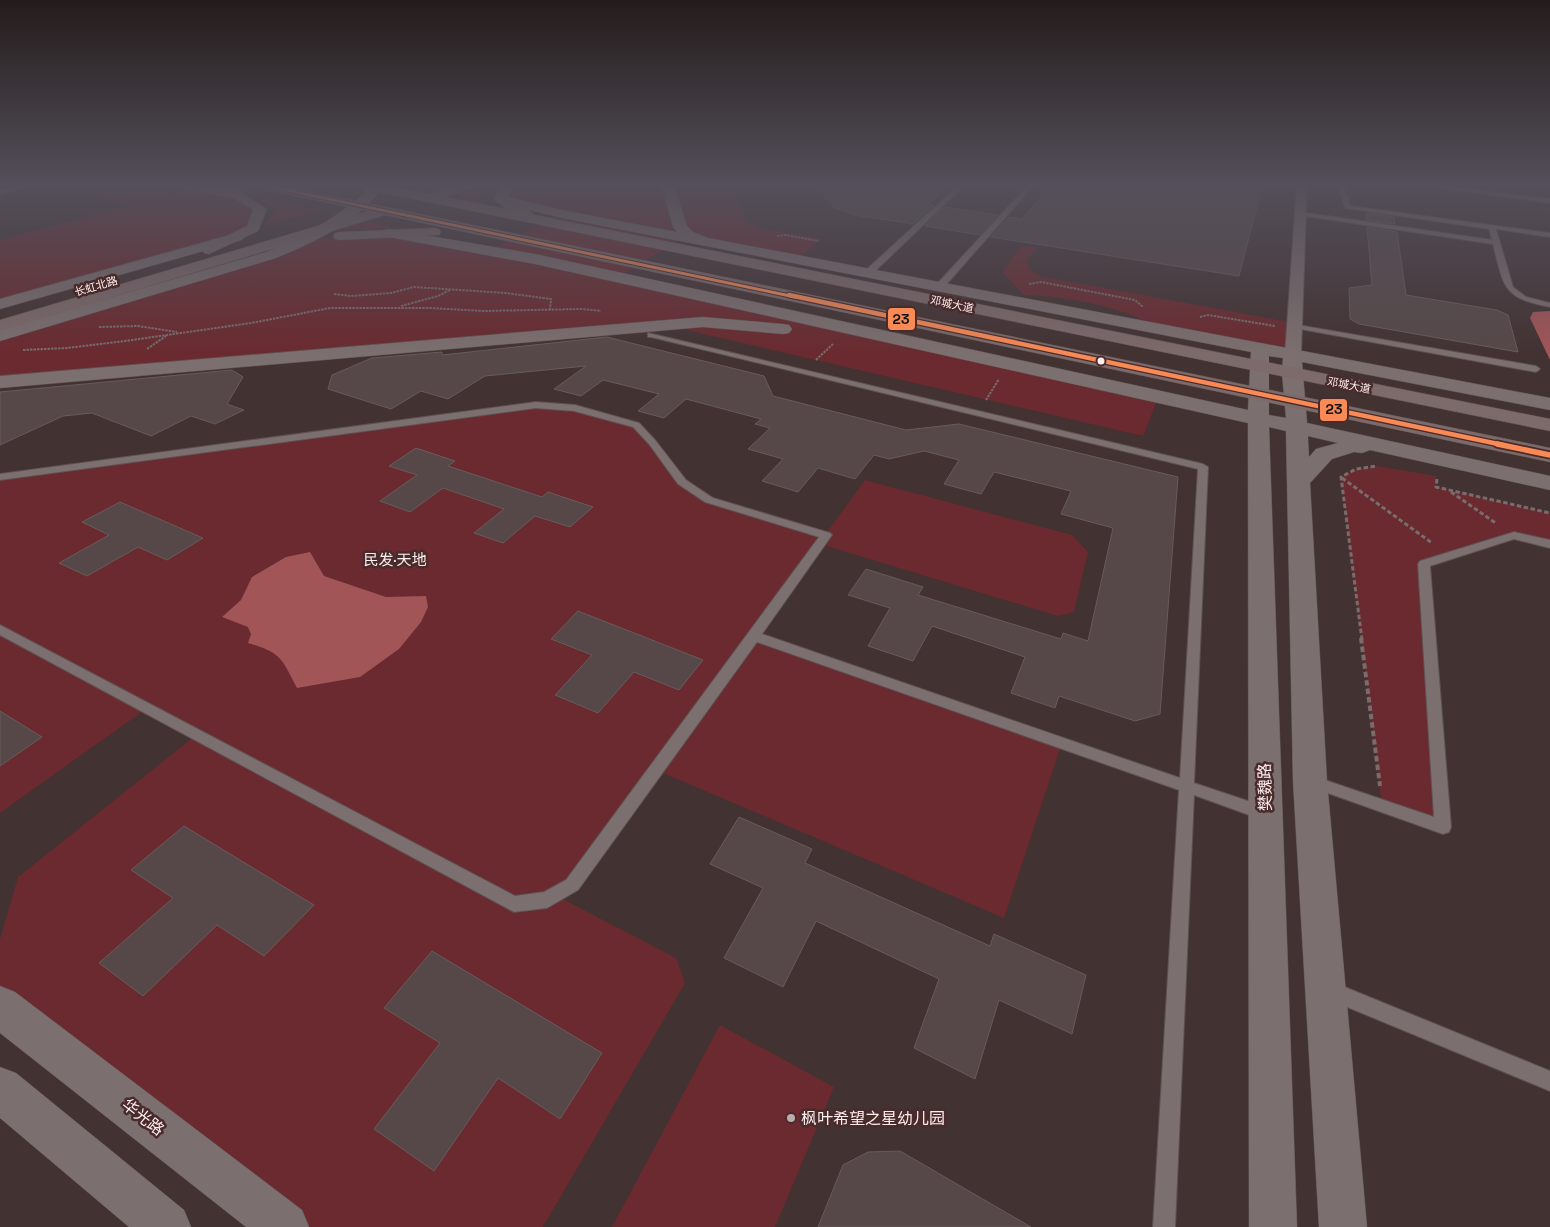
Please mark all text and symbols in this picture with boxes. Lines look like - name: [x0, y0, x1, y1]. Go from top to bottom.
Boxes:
- street label: 长虹北路: [73, 273, 119, 299]
- street label: 邓城大道: [929, 293, 975, 315]
- line badge: 23: [887, 307, 916, 331]
- text: 23: [893, 310, 909, 328]
- unlabelled marker: [1096, 356, 1106, 366]
- street label: 邓城大道: [1326, 374, 1372, 396]
- line badge: 23: [1319, 398, 1348, 422]
- text: 23: [1326, 400, 1342, 418]
- district label: 民发·天地: [364, 550, 426, 569]
- street label: 樊魏路: [1254, 763, 1276, 811]
- street label: 华光路: [118, 1094, 168, 1140]
- place label: 枫叶希望之星幼儿园: [801, 1108, 945, 1129]
- marker: 枫叶希望之星幼儿园: [785, 1112, 797, 1124]

